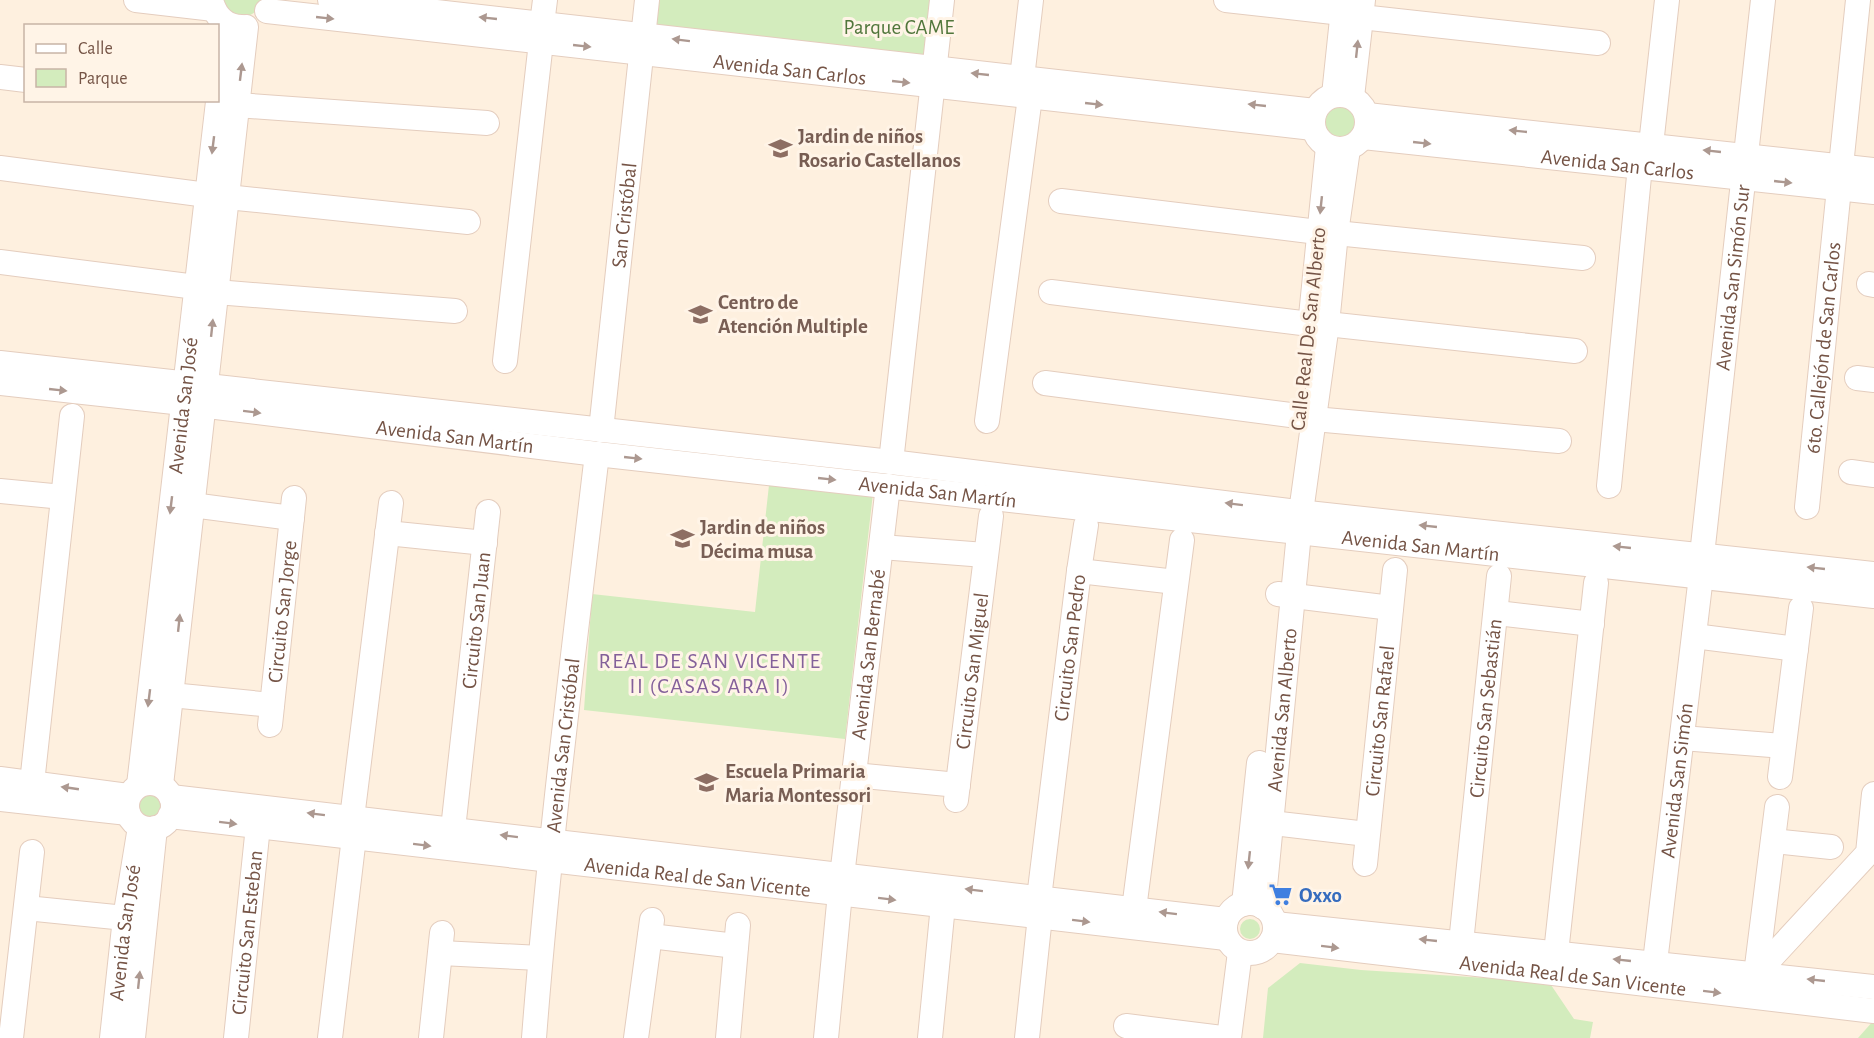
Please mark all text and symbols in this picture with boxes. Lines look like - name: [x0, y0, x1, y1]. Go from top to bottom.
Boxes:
- one-way arrow: [316, 13, 335, 22]
- one-way arrow: [478, 13, 497, 23]
- park label: Parque CAME: [844, 17, 954, 38]
- legend: [24, 24, 219, 102]
- one-way arrow: [672, 35, 691, 44]
- one-way arrow: [1352, 39, 1362, 58]
- text: Calle: [78, 40, 113, 58]
- one-way arrow: [572, 42, 591, 51]
- street label: Avenida San Carlos: [712, 51, 867, 89]
- one-way arrow: [236, 62, 245, 81]
- one-way arrow: [970, 69, 989, 78]
- text: Parque: [78, 70, 127, 88]
- one-way arrow: [891, 77, 910, 87]
- one-way arrow: [1085, 99, 1104, 109]
- one-way arrow: [1247, 100, 1266, 110]
- place label: Jardin de niños Rosario Castellanos: [798, 126, 961, 171]
- one-way arrow: [1508, 126, 1527, 136]
- one-way arrow: [208, 135, 218, 154]
- school or university icon: Jardin de niños Rosario Castellanos: [767, 135, 793, 161]
- one-way arrow: [1412, 138, 1431, 148]
- street label: Avenida San Carlos: [1540, 146, 1695, 184]
- one-way arrow: [1702, 147, 1721, 156]
- street label: San Cristóbal: [608, 162, 641, 269]
- one-way arrow: [1773, 177, 1792, 187]
- street label: Avenida San Simón Sur: [1712, 184, 1754, 372]
- one-way arrow: [1317, 195, 1326, 214]
- street label: Calle Real De San Alberto: [1287, 226, 1330, 432]
- street label: 6to. Callejón de San Carlos: [1802, 241, 1845, 455]
- place label: Centro de Atención Multiple: [718, 292, 868, 337]
- school or university icon: Centro de Atención Multiple: [687, 301, 713, 327]
- one-way arrow: [207, 318, 217, 337]
- street label: Avenida San José: [165, 336, 202, 475]
- one-way arrow: [49, 385, 68, 395]
- one-way arrow: [242, 408, 261, 417]
- street label: Avenida San Martín: [375, 417, 535, 457]
- one-way arrow: [624, 453, 643, 463]
- street label: Avenida San Martín: [858, 473, 1018, 512]
- one-way arrow: [818, 474, 837, 484]
- one-way arrow: [166, 495, 176, 514]
- one-way arrow: [1225, 499, 1244, 509]
- place label: Jardin de niños Décima musa: [700, 517, 825, 562]
- one-way arrow: [1419, 521, 1438, 530]
- school or university icon: Jardin de niños Décima musa: [669, 526, 695, 552]
- street label: Avenida San Martín: [1341, 527, 1501, 565]
- street label: Circuito San Jorge: [265, 539, 300, 684]
- one-way arrow: [1612, 542, 1631, 552]
- street label: Circuito San Juan: [459, 551, 495, 690]
- one-way arrow: [1806, 563, 1825, 573]
- street label: Avenida San Bernabé: [848, 568, 889, 741]
- street label: Circuito San Pedro: [1051, 573, 1089, 723]
- street label: Circuito San Miguel: [952, 592, 992, 751]
- one-way arrow: [174, 613, 184, 632]
- street label: Circuito San Sebastián: [1466, 618, 1506, 799]
- street label: Avenida San Alberto: [1264, 627, 1301, 793]
- street label: Circuito San Rafael: [1362, 644, 1398, 797]
- district label: REAL DE SAN VICENTE II (CASAS ARA I): [598, 650, 822, 697]
- street label: Avenida San Cristóbal: [543, 657, 584, 834]
- one-way arrow: [144, 689, 154, 708]
- street label: Avenida San Simón: [1657, 702, 1697, 859]
- place label: Escuela Primaria Maria Montessori: [725, 761, 871, 806]
- school or university icon: Escuela Primaria Maria Montessori: [694, 770, 720, 796]
- one-way arrow: [61, 783, 80, 793]
- one-way arrow: [306, 809, 325, 818]
- one-way arrow: [219, 818, 238, 828]
- one-way arrow: [500, 832, 519, 841]
- one-way arrow: [413, 840, 432, 849]
- street label: Circuito San Esteban: [228, 849, 266, 1016]
- one-way arrow: [1244, 850, 1254, 869]
- street label: Avenida Real de San Vicente: [583, 854, 812, 901]
- street label: Avenida San José: [106, 863, 145, 1002]
- supermarket icon: Oxxo: [1268, 882, 1294, 908]
- place label: Oxxo: [1299, 885, 1342, 906]
- one-way arrow: [965, 886, 984, 895]
- one-way arrow: [877, 894, 896, 904]
- one-way arrow: [1158, 908, 1177, 918]
- one-way arrow: [1071, 916, 1090, 926]
- one-way arrow: [1418, 935, 1437, 945]
- one-way arrow: [1321, 942, 1340, 952]
- street label: Avenida Real de San Vicente: [1458, 952, 1687, 1000]
- one-way arrow: [1612, 955, 1631, 965]
- one-way arrow: [134, 970, 144, 989]
- one-way arrow: [1806, 976, 1825, 985]
- one-way arrow: [1702, 987, 1721, 997]

